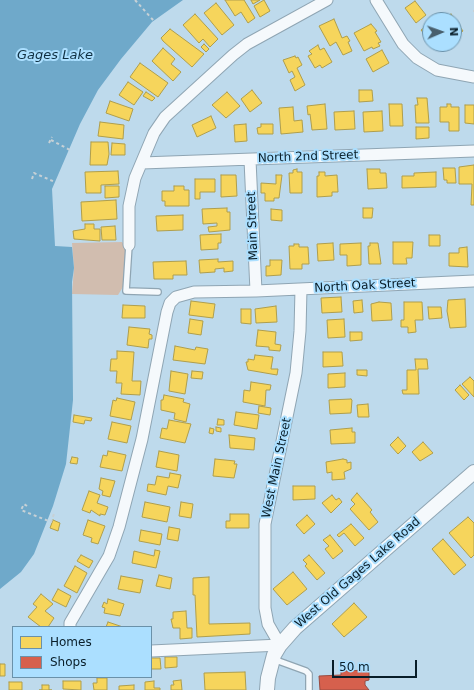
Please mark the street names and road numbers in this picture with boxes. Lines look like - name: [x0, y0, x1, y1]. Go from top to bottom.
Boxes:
- street label: North 2nd Street: [258, 148, 358, 166]
- street label: Main Street: [245, 191, 261, 261]
- street label: North Oak Street: [314, 276, 416, 296]
- street label: West Main Street: [259, 417, 295, 519]
- street label: West Old Gages Lake Road: [292, 515, 424, 631]

